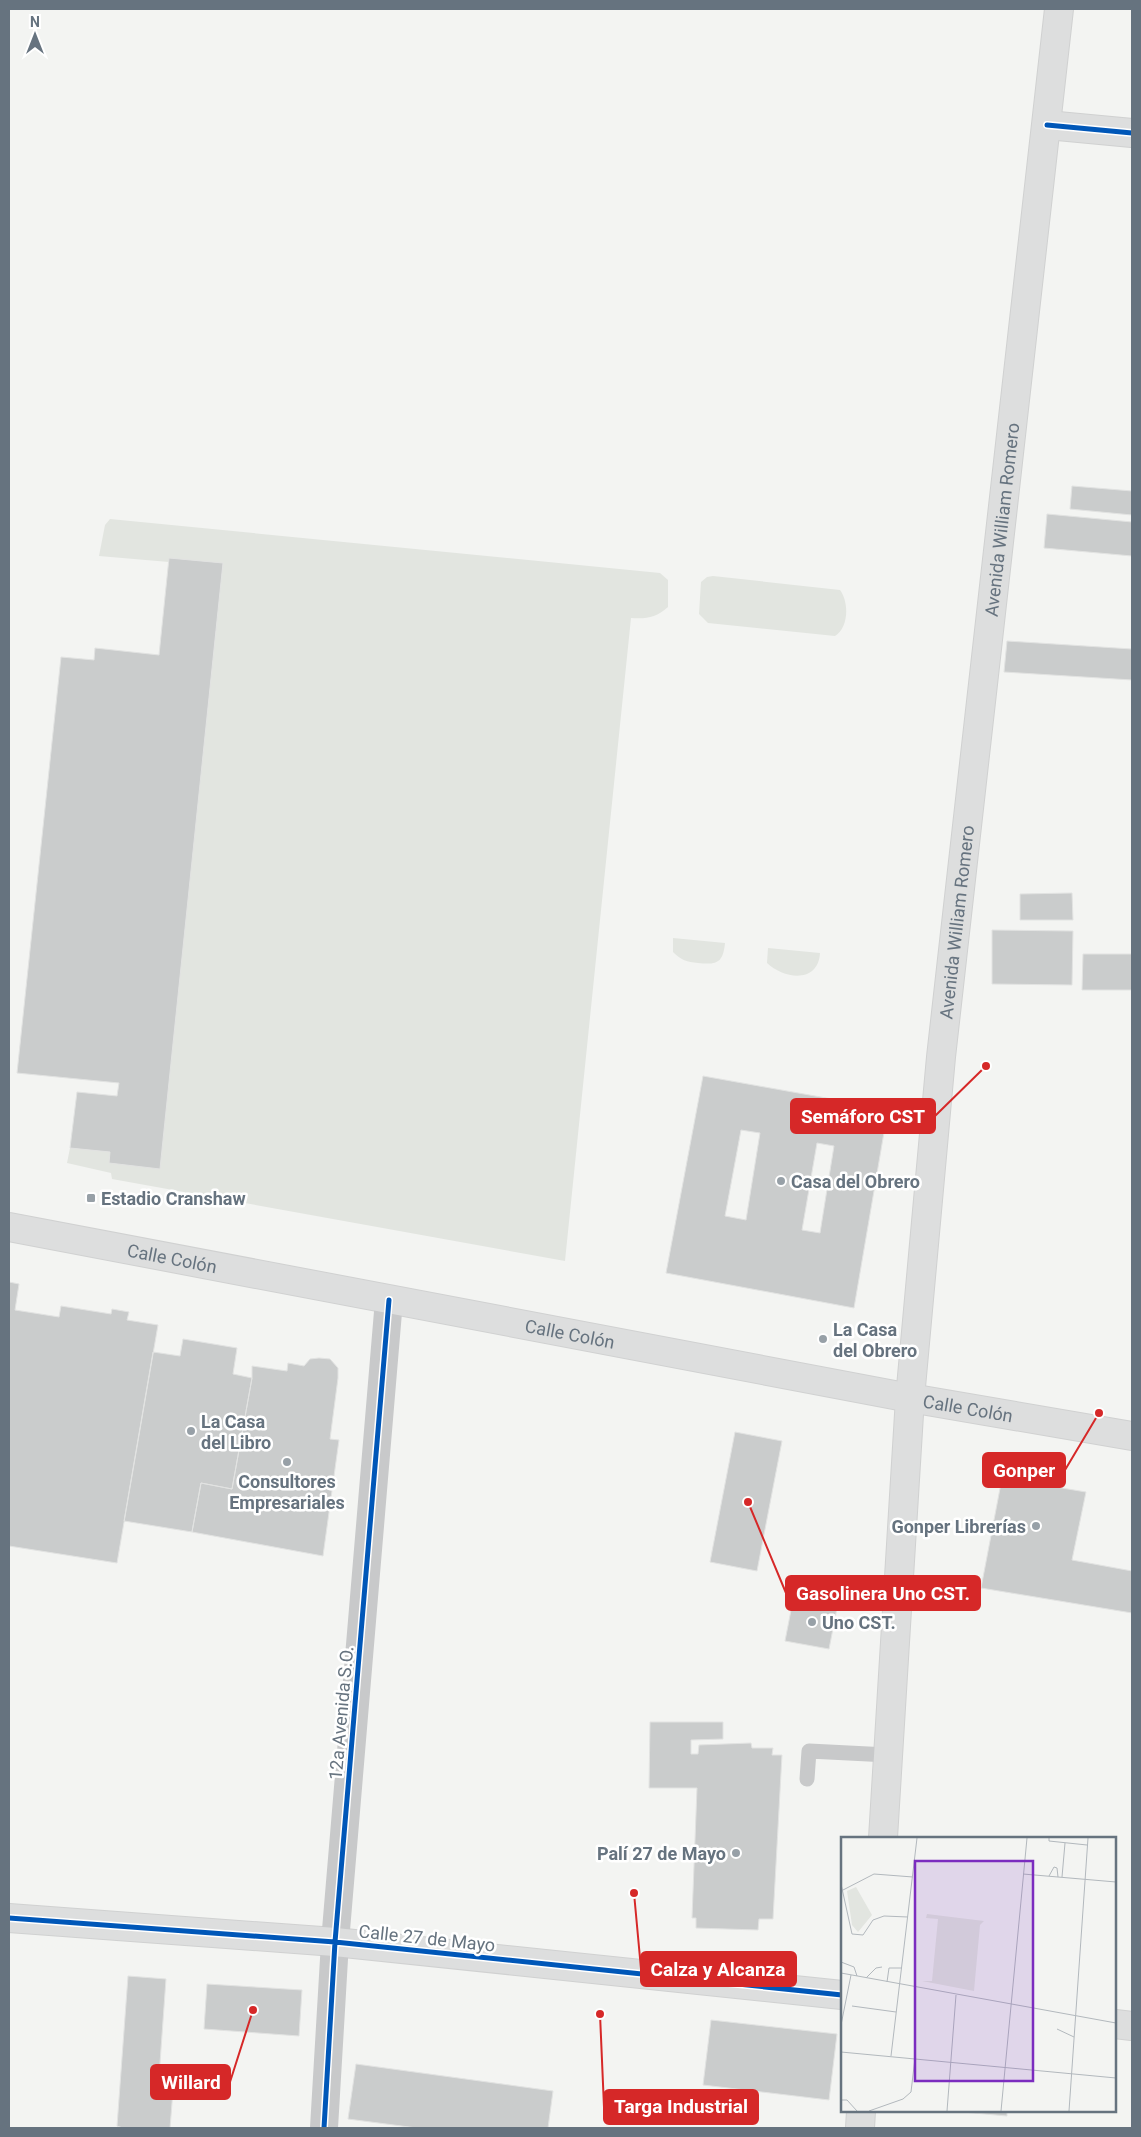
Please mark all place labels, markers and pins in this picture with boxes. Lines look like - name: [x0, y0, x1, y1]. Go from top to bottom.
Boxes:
- callout: Semáforo CST: [791, 1099, 935, 1133]
- place label: Casa del Obrero: [791, 1171, 920, 1192]
- marker: Casa del Obrero: [775, 1175, 787, 1187]
- place label: Estadio Cranshaw: [101, 1188, 246, 1209]
- marker: Estadio Cranshaw: [85, 1192, 97, 1204]
- place label: La Casa del Obrero: [833, 1319, 917, 1361]
- marker: La Casa del Obrero: [817, 1333, 829, 1345]
- place label: La Casa del Libro: [201, 1411, 271, 1453]
- marker: La Casa del Libro: [185, 1425, 197, 1437]
- callout: Gonper: [983, 1453, 1065, 1487]
- marker: Consultores Empresariales: [281, 1456, 293, 1468]
- place label: Consultores Empresariales: [229, 1471, 345, 1513]
- place label: Gonper Librerías: [891, 1516, 1026, 1537]
- marker: Gonper Librerías: [1030, 1520, 1042, 1532]
- callout: Gasolinera Uno CST.: [786, 1576, 980, 1610]
- place label: Uno CST.: [822, 1612, 896, 1633]
- marker: Uno CST.: [806, 1616, 818, 1628]
- place label: Palí 27 de Mayo: [597, 1843, 726, 1864]
- marker: Palí 27 de Mayo: [730, 1847, 742, 1859]
- callout: Calza y Alcanza: [641, 1952, 796, 1986]
- callout: Willard: [151, 2065, 230, 2099]
- callout: Targa Industrial: [604, 2090, 758, 2124]

